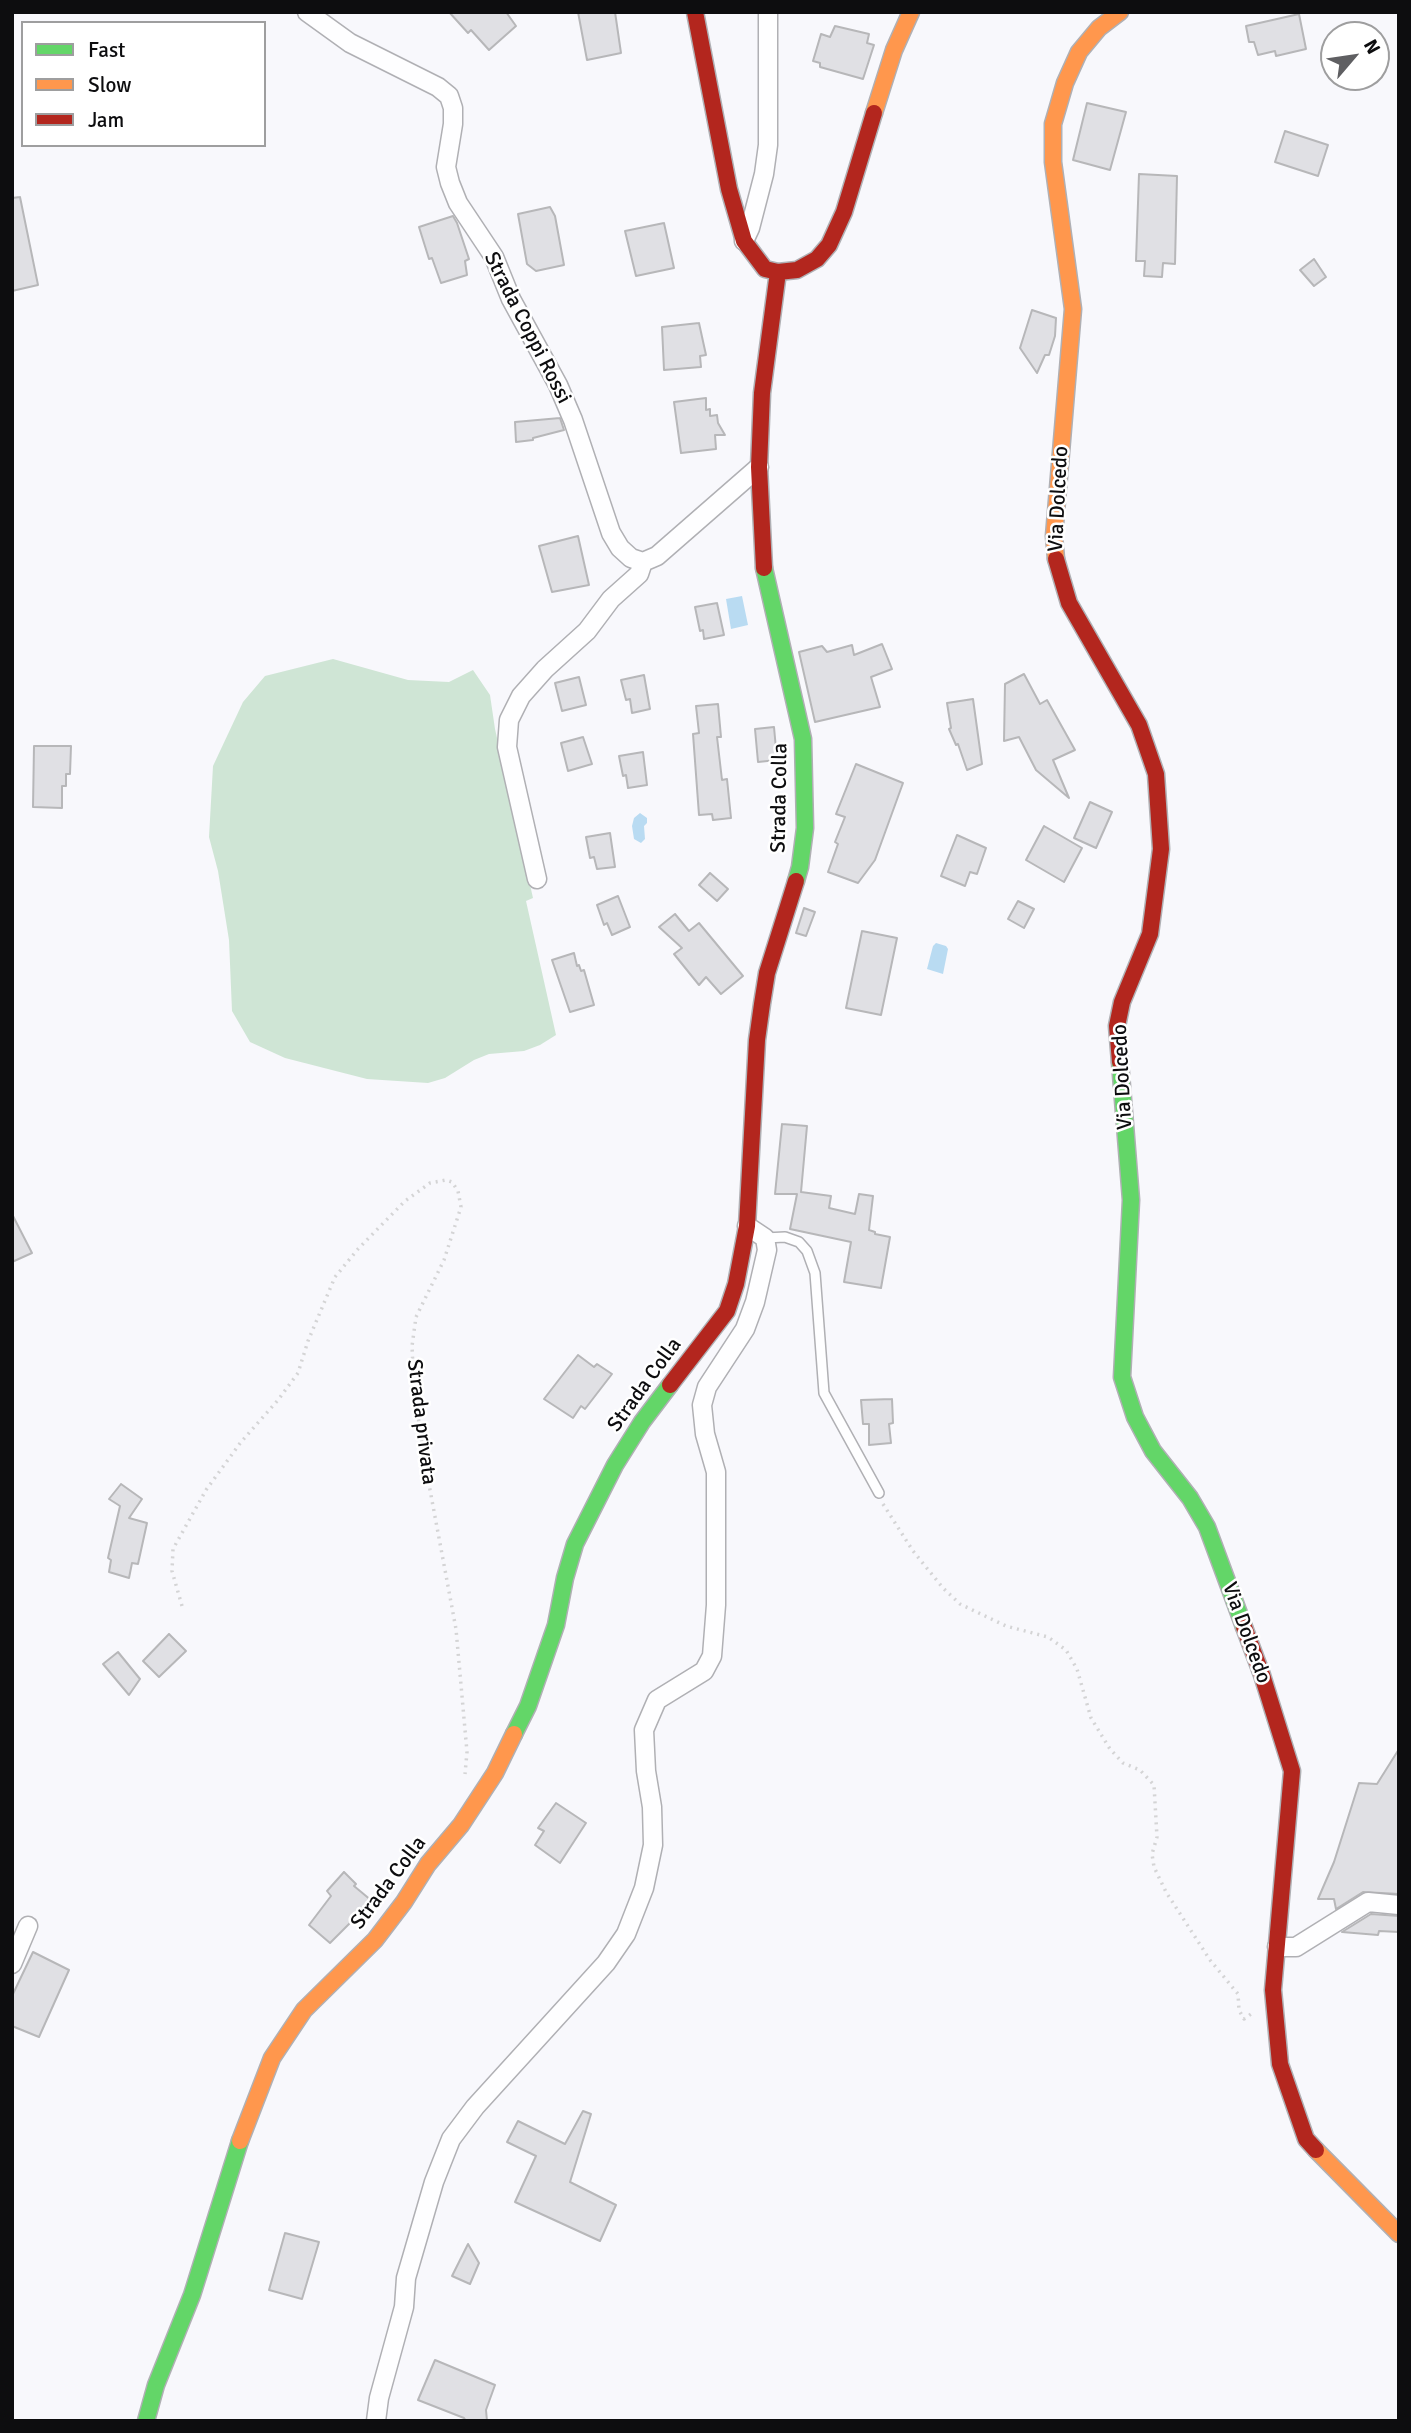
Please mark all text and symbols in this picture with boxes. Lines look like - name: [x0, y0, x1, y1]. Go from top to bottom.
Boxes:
- legend: [21, 21, 266, 147]
- north arrow: [1320, 21, 1390, 91]
- text: N: [1358, 35, 1385, 58]
- text: Fast: [88, 37, 125, 63]
- text: Slow: [88, 72, 132, 98]
- text: Jam: [88, 107, 124, 133]
- street label: Strada Coppi Rossi: [478, 248, 576, 408]
- street label: Via Dolcedo: [1044, 445, 1074, 553]
- street label: Strada Colla: [766, 743, 794, 853]
- street label: Via Dolcedo: [1108, 1023, 1138, 1131]
- street label: Strada Colla: [603, 1333, 687, 1437]
- street label: Strada privata: [401, 1358, 441, 1486]
- street label: Via Dolcedo: [1216, 1579, 1276, 1687]
- street label: Strada Colla: [346, 1832, 432, 1934]

